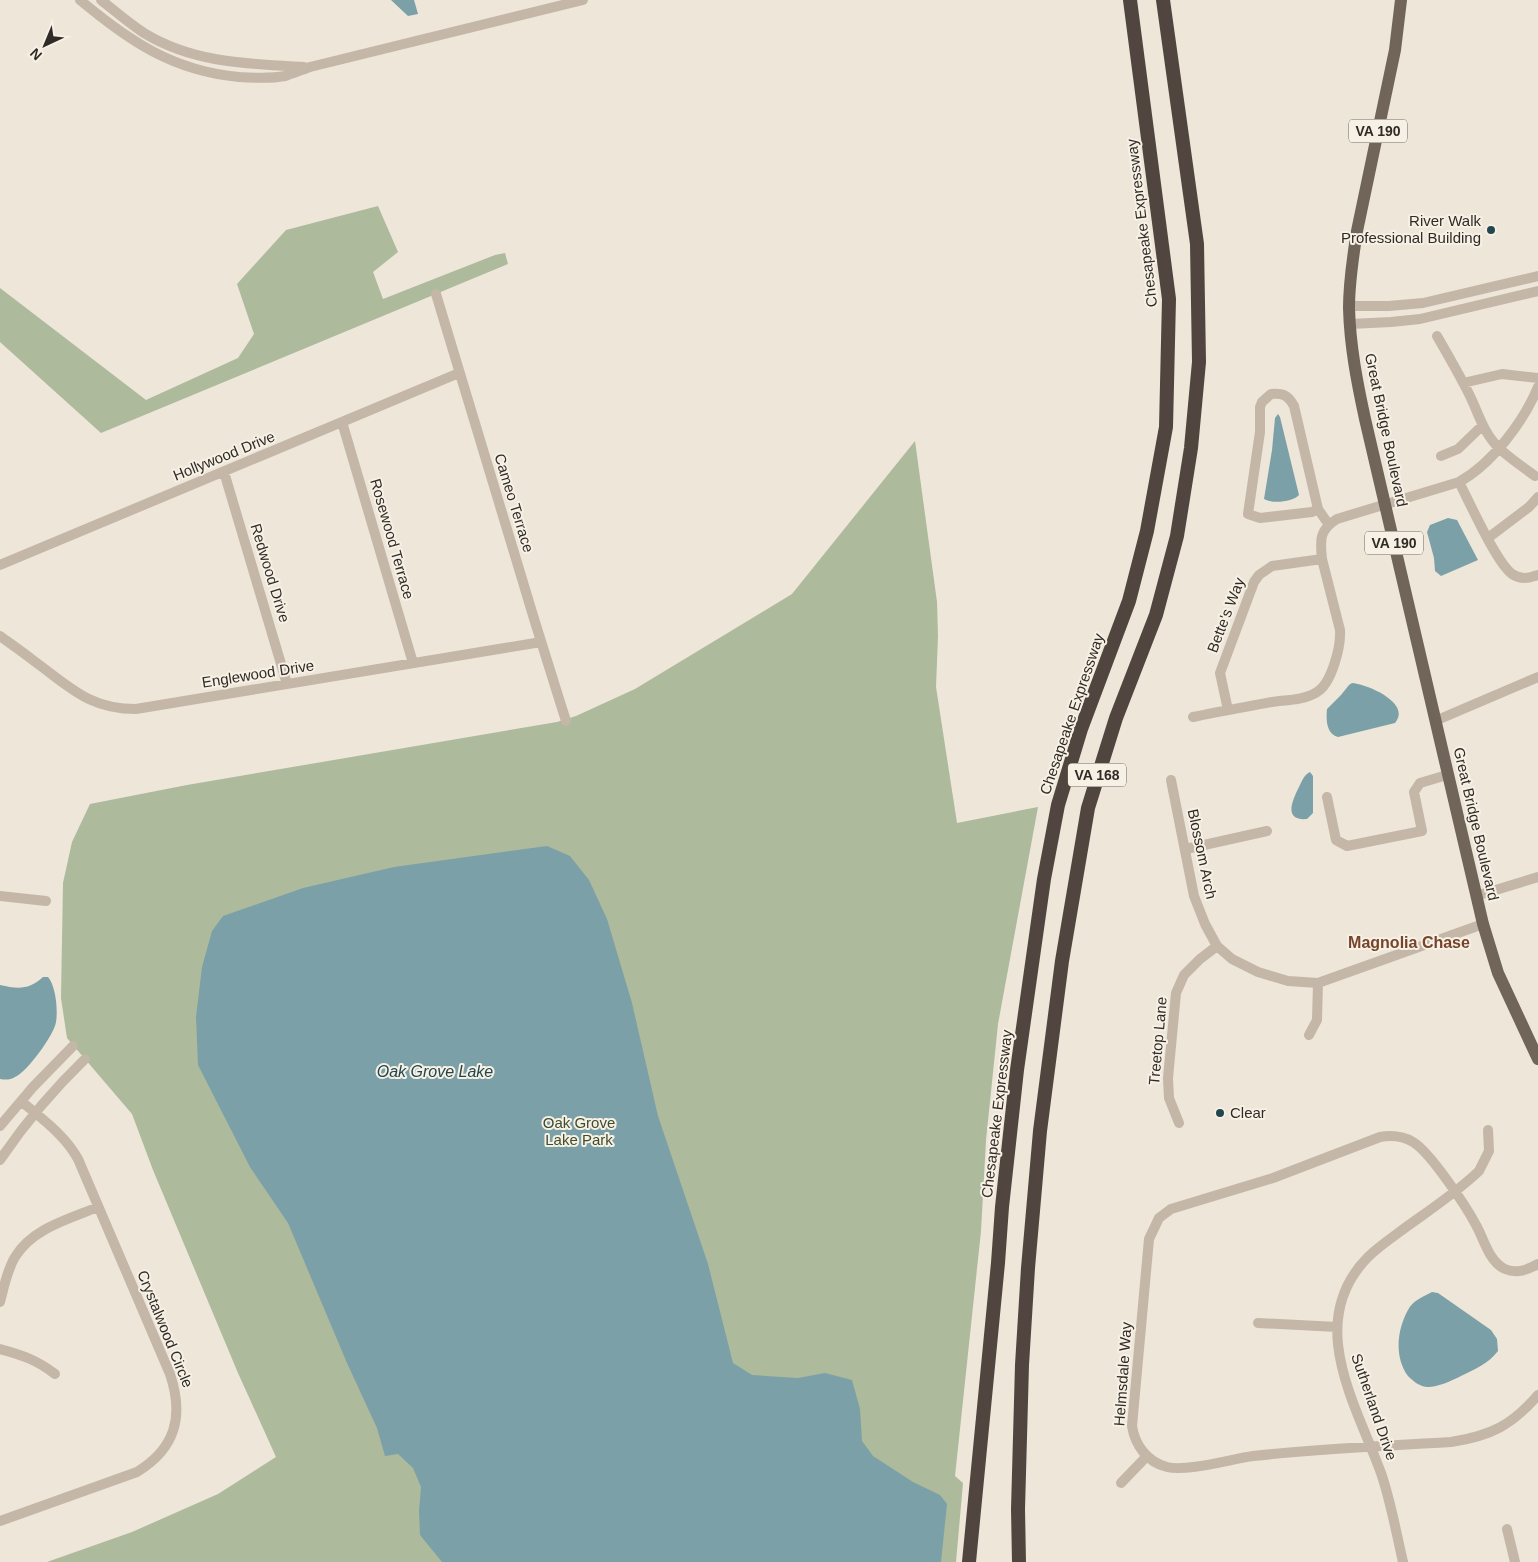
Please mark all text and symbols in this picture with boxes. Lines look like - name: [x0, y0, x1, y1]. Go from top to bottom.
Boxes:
- north arrow: [20, 20, 70, 70]
- text: N: [27, 45, 45, 64]
- road number: VA 190: [1349, 120, 1407, 142]
- street label: Chesapeake Expressway: [1123, 138, 1160, 308]
- place label: River Walk Professional Building: [1341, 212, 1481, 246]
- marker: River Walk Professional Building: [1485, 224, 1497, 236]
- street label: Great Bridge Boulevard: [1362, 351, 1411, 508]
- street label: Hollywood Drive: [170, 427, 277, 484]
- street label: Cameo Terrace: [491, 451, 538, 554]
- street label: Rosewood Terrace: [367, 477, 418, 601]
- street label: Redwood Drive: [247, 521, 294, 624]
- road number: VA 190: [1365, 532, 1423, 554]
- street label: Bette's Way: [1203, 574, 1248, 655]
- street label: Chesapeake Expressway: [1036, 631, 1107, 797]
- street label: Englewood Drive: [201, 656, 315, 691]
- street label: Great Bridge Boulevard: [1451, 746, 1502, 902]
- road number: VA 168: [1068, 764, 1126, 786]
- street label: Blossom Arch: [1185, 807, 1220, 901]
- district label: Magnolia Chase: [1348, 934, 1470, 951]
- street label: Treetop Lane: [1145, 996, 1170, 1086]
- street label: Chesapeake Expressway: [978, 1028, 1015, 1199]
- water label: Oak Grove Lake: [377, 1063, 493, 1080]
- place label: Clear: [1230, 1104, 1266, 1121]
- marker: Clear: [1214, 1107, 1226, 1119]
- park label: Oak Grove Lake Park: [543, 1114, 615, 1148]
- street label: Crystalwood Circle: [134, 1268, 197, 1390]
- street label: Helmsdale Way: [1110, 1321, 1135, 1427]
- street label: Sutherland Drive: [1348, 1351, 1401, 1462]

